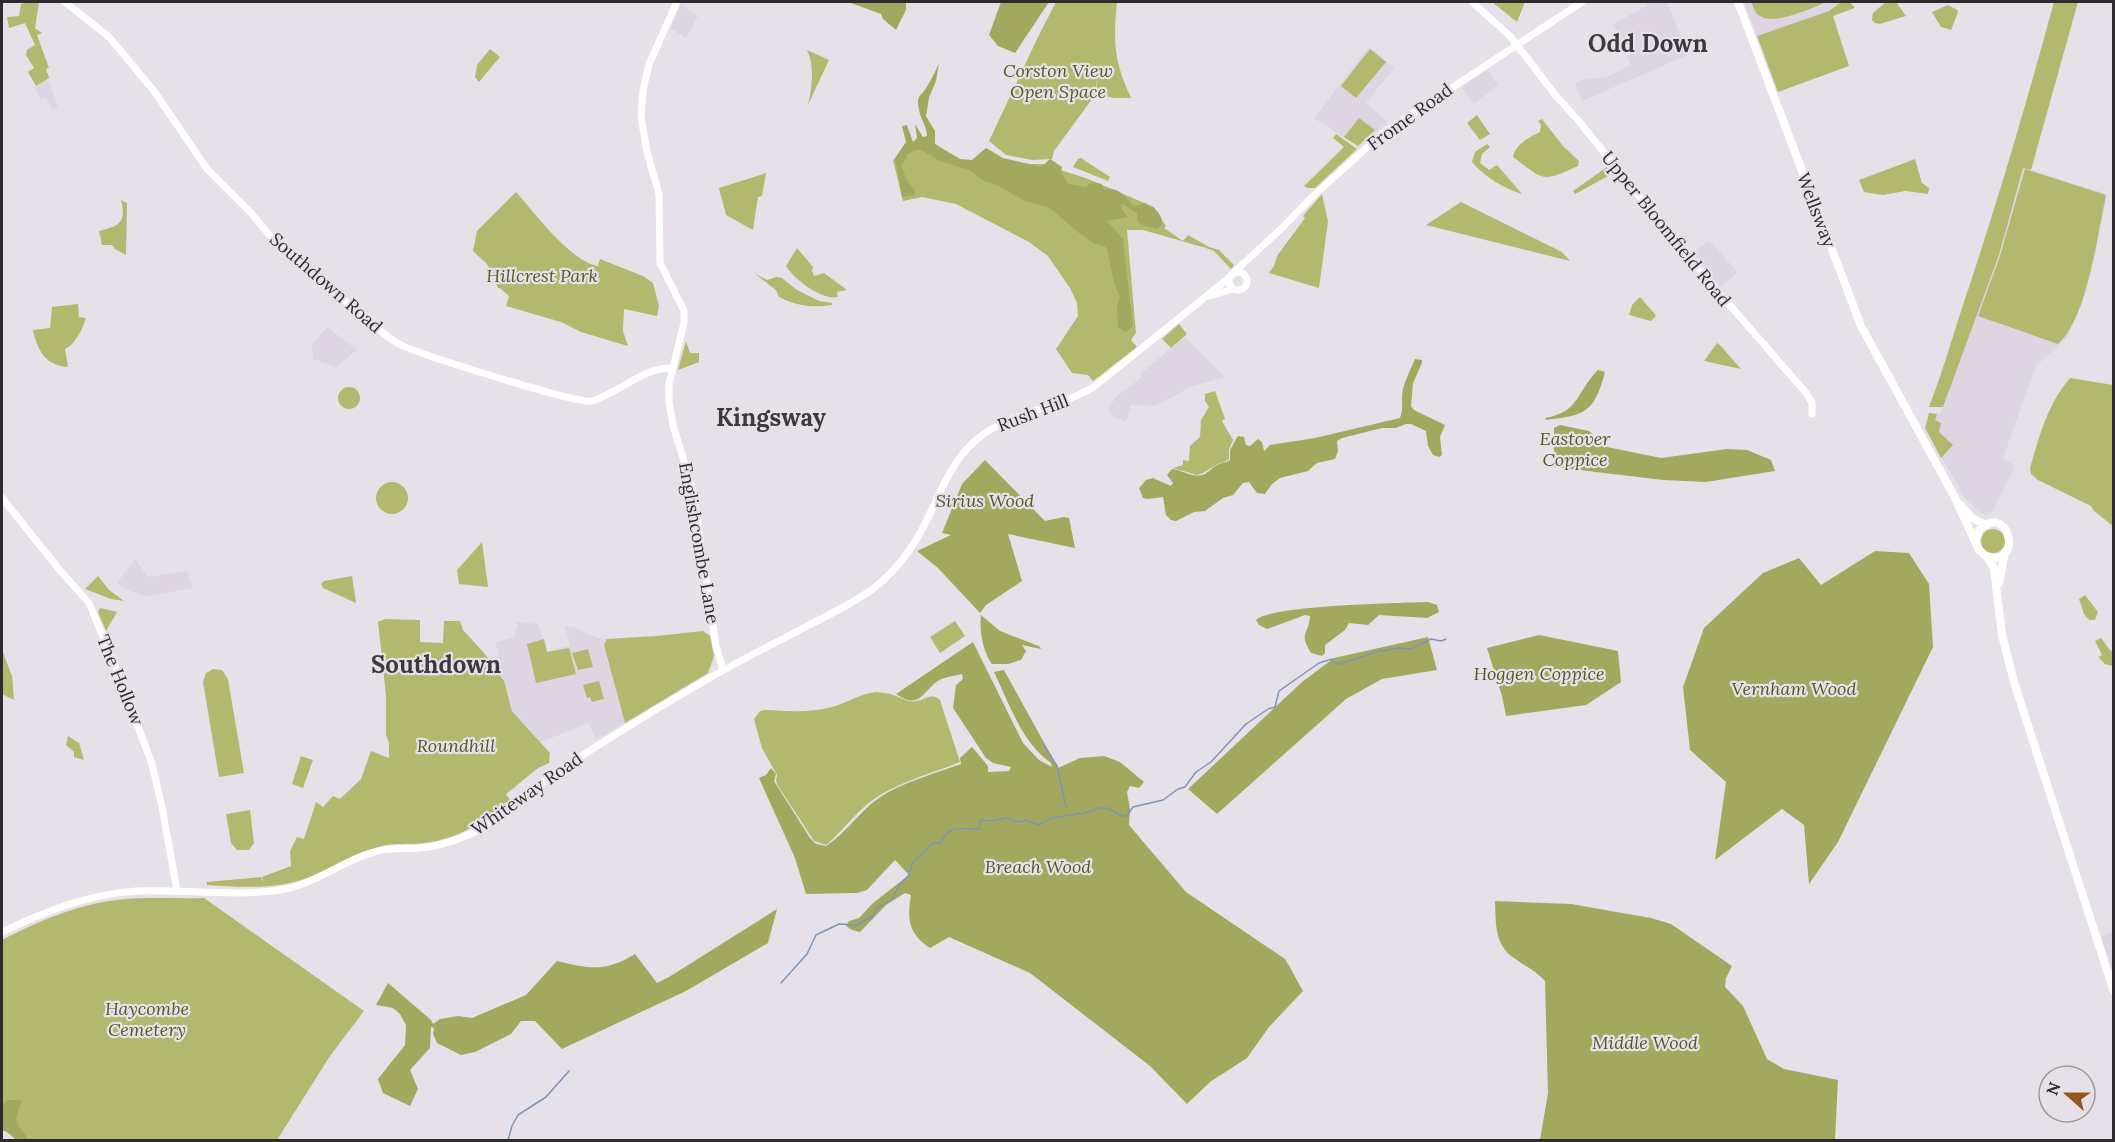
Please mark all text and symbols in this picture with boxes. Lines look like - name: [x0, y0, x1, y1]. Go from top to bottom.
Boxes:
- district label: Odd Down: [1588, 28, 1708, 59]
- park label: Corston View Open Space: [1003, 59, 1113, 103]
- street label: Frome Road: [1362, 78, 1457, 155]
- street label: Upper Bloomfield Road: [1597, 146, 1736, 311]
- street label: Wellsway: [1792, 169, 1841, 251]
- street label: Southdown Road: [265, 227, 388, 338]
- park label: Hillcrest Park: [486, 264, 598, 287]
- street label: Rush Hill: [994, 388, 1072, 437]
- district label: Kingsway: [716, 402, 827, 433]
- park label: Eastover Coppice: [1540, 427, 1611, 471]
- street label: Englishcombe Lane: [674, 460, 725, 626]
- park label: Sirius Wood: [936, 489, 1034, 512]
- street label: The Hollow: [92, 631, 149, 729]
- district label: Southdown: [371, 649, 501, 680]
- park label: Hoggen Coppice: [1473, 662, 1605, 685]
- park label: Vernham Wood: [1732, 677, 1856, 700]
- park label: Roundhill: [417, 734, 495, 757]
- street label: Whiteway Road: [467, 747, 587, 840]
- park label: Breach Wood: [985, 855, 1091, 878]
- park label: Haycombe Cemetery: [105, 997, 189, 1041]
- park label: Middle Wood: [1592, 1031, 1698, 1054]
- north arrow: [2037, 1064, 2097, 1124]
- text: N: [2041, 1079, 2065, 1098]

